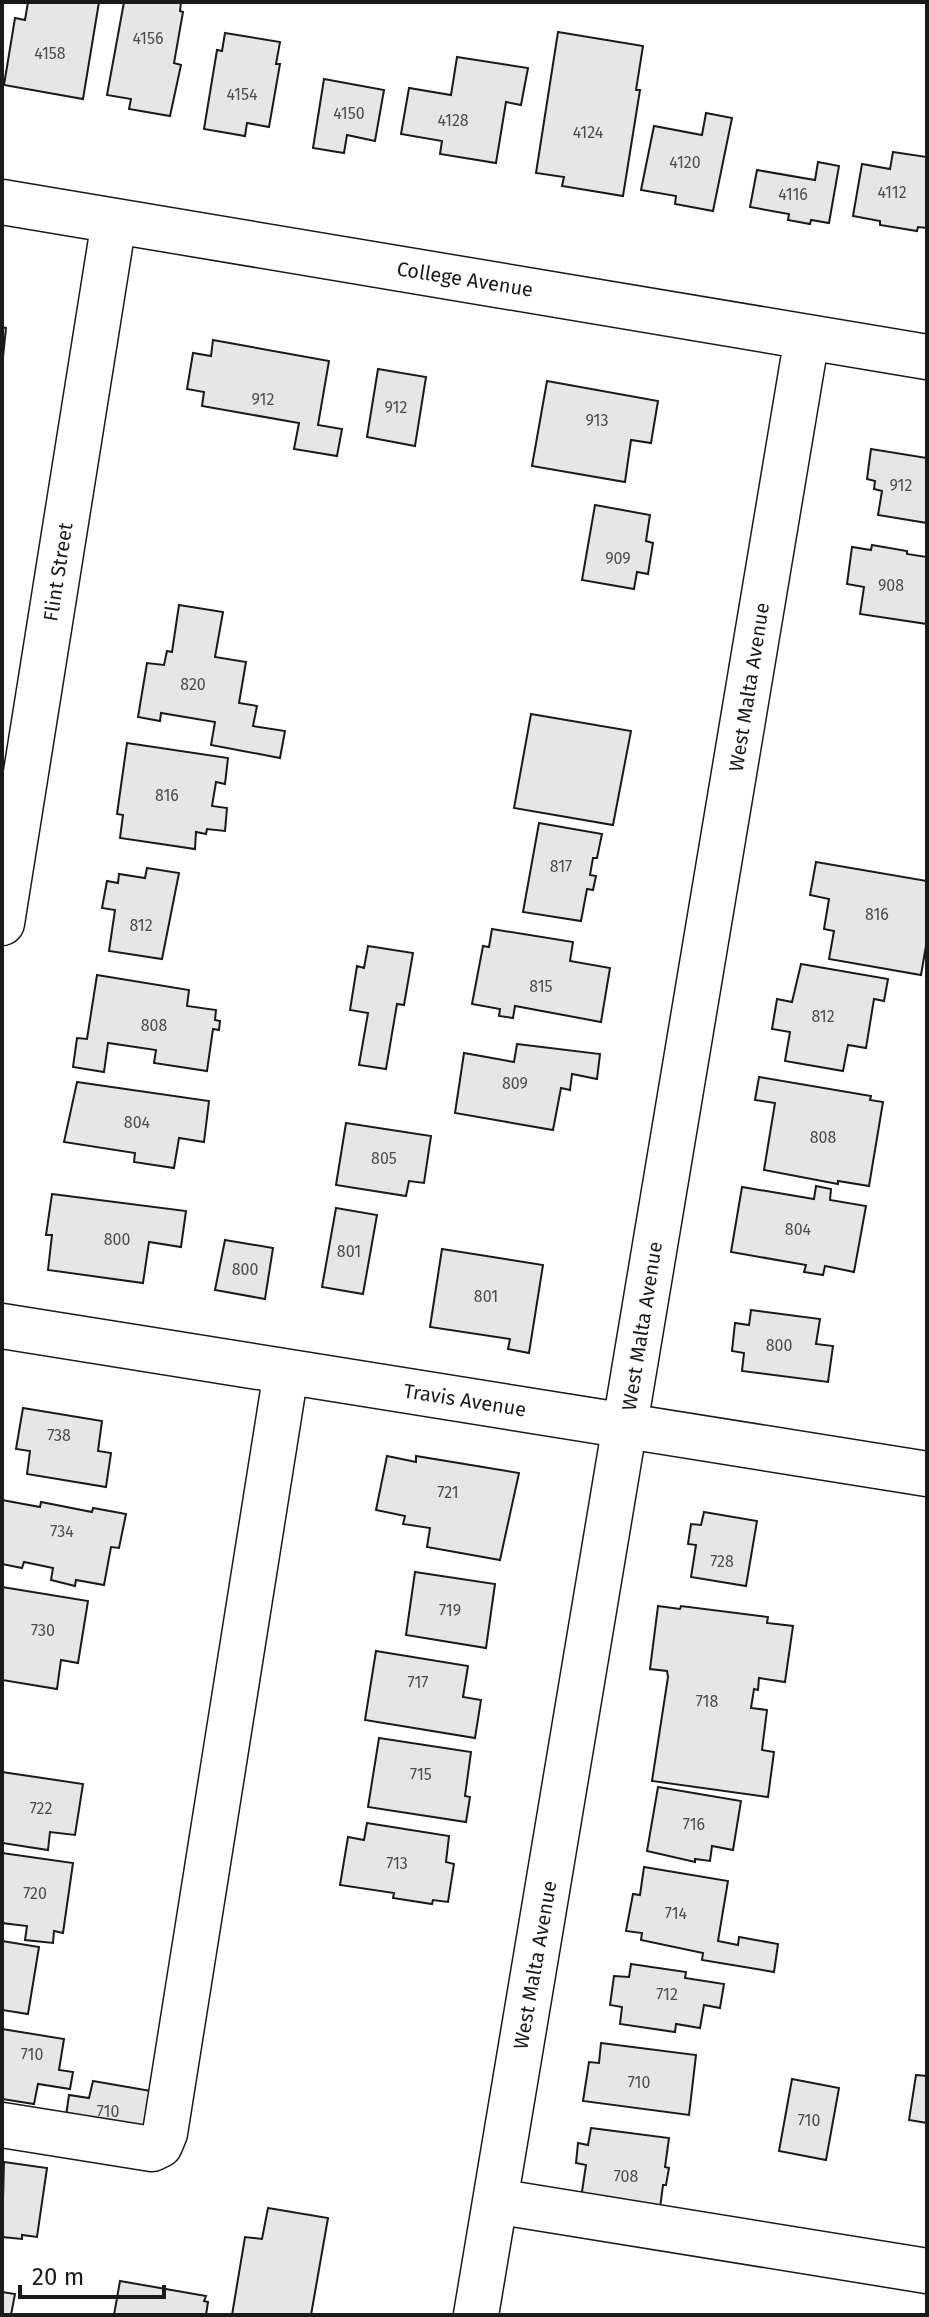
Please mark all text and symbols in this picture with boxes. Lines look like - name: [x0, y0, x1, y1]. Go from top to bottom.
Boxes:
- house number: 4156: [132, 29, 164, 48]
- house number: 4158: [34, 44, 66, 63]
- house number: 4154: [226, 85, 258, 104]
- house number: 4150: [333, 104, 365, 123]
- house number: 4128: [437, 111, 469, 130]
- house number: 4124: [573, 123, 604, 142]
- house number: 4120: [669, 153, 701, 172]
- house number: 4112: [877, 183, 907, 202]
- house number: 4116: [778, 185, 808, 204]
- street label: College Avenue: [395, 256, 535, 302]
- house number: 912: [252, 390, 275, 409]
- house number: 912: [385, 398, 408, 417]
- house number: 913: [586, 411, 609, 430]
- house number: 912: [890, 476, 913, 495]
- street label: Flint Street: [38, 520, 78, 623]
- house number: 909: [605, 549, 631, 568]
- house number: 908: [878, 576, 904, 595]
- street label: West Malta Avenue: [724, 601, 774, 773]
- house number: 820: [180, 675, 206, 694]
- house number: 816: [155, 786, 179, 805]
- house number: 817: [550, 857, 572, 876]
- house number: 816: [865, 905, 889, 924]
- house number: 812: [129, 916, 153, 935]
- house number: 815: [529, 977, 553, 996]
- house number: 812: [811, 1007, 835, 1026]
- house number: 808: [141, 1016, 167, 1035]
- house number: 809: [502, 1074, 528, 1093]
- house number: 804: [124, 1113, 151, 1132]
- house number: 808: [810, 1128, 836, 1147]
- house number: 805: [371, 1149, 397, 1168]
- house number: 804: [785, 1220, 812, 1239]
- house number: 800: [104, 1230, 130, 1249]
- street label: West Malta Avenue: [617, 1240, 667, 1412]
- house number: 801: [337, 1242, 361, 1261]
- house number: 800: [232, 1260, 258, 1279]
- house number: 801: [474, 1287, 498, 1306]
- house number: 800: [766, 1336, 792, 1355]
- street label: Travis Avenue: [402, 1378, 528, 1422]
- house number: 738: [47, 1426, 71, 1445]
- house number: 721: [437, 1483, 459, 1502]
- house number: 734: [50, 1522, 74, 1541]
- house number: 728: [710, 1552, 734, 1571]
- house number: 719: [439, 1601, 461, 1620]
- house number: 730: [31, 1621, 55, 1640]
- house number: 717: [408, 1673, 428, 1692]
- house number: 718: [696, 1692, 718, 1711]
- house number: 715: [410, 1765, 432, 1784]
- house number: 722: [30, 1799, 52, 1818]
- house number: 716: [683, 1815, 705, 1834]
- house number: 713: [386, 1854, 408, 1873]
- street label: West Malta Avenue: [508, 1879, 562, 2051]
- house number: 720: [23, 1884, 47, 1903]
- house number: 714: [665, 1904, 688, 1923]
- house number: 712: [656, 1985, 678, 2004]
- house number: 710: [21, 2045, 43, 2064]
- house number: 710: [628, 2073, 650, 2092]
- house number: 710: [97, 2102, 119, 2121]
- house number: 710: [798, 2111, 820, 2130]
- house number: 708: [614, 2167, 639, 2186]
- scale bar: [20, 2249, 164, 2299]
- text: 20 m: [32, 2263, 84, 2291]

